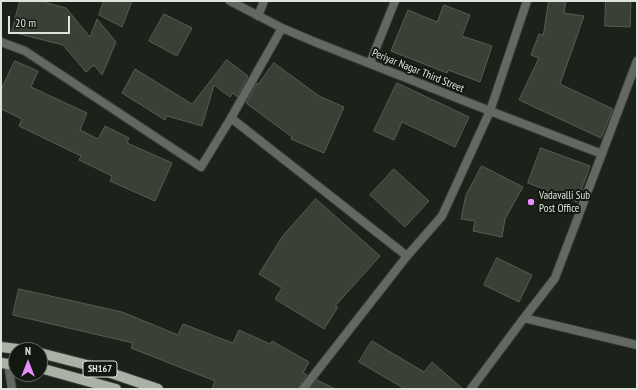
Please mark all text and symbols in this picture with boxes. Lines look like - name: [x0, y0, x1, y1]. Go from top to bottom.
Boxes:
- scale bar: [10, 8, 72, 34]
- text: 20 m: [15, 15, 36, 30]
- street label: Periyar Nagar Third Street: [370, 46, 466, 96]
- place label: Vadavalli Sub Post Office: [539, 189, 590, 215]
- marker: Vadavalli Sub Post Office: [526, 197, 536, 207]
- north arrow: [8, 342, 48, 382]
- text: N: [25, 344, 31, 358]
- road number: SH167: [83, 361, 117, 377]

